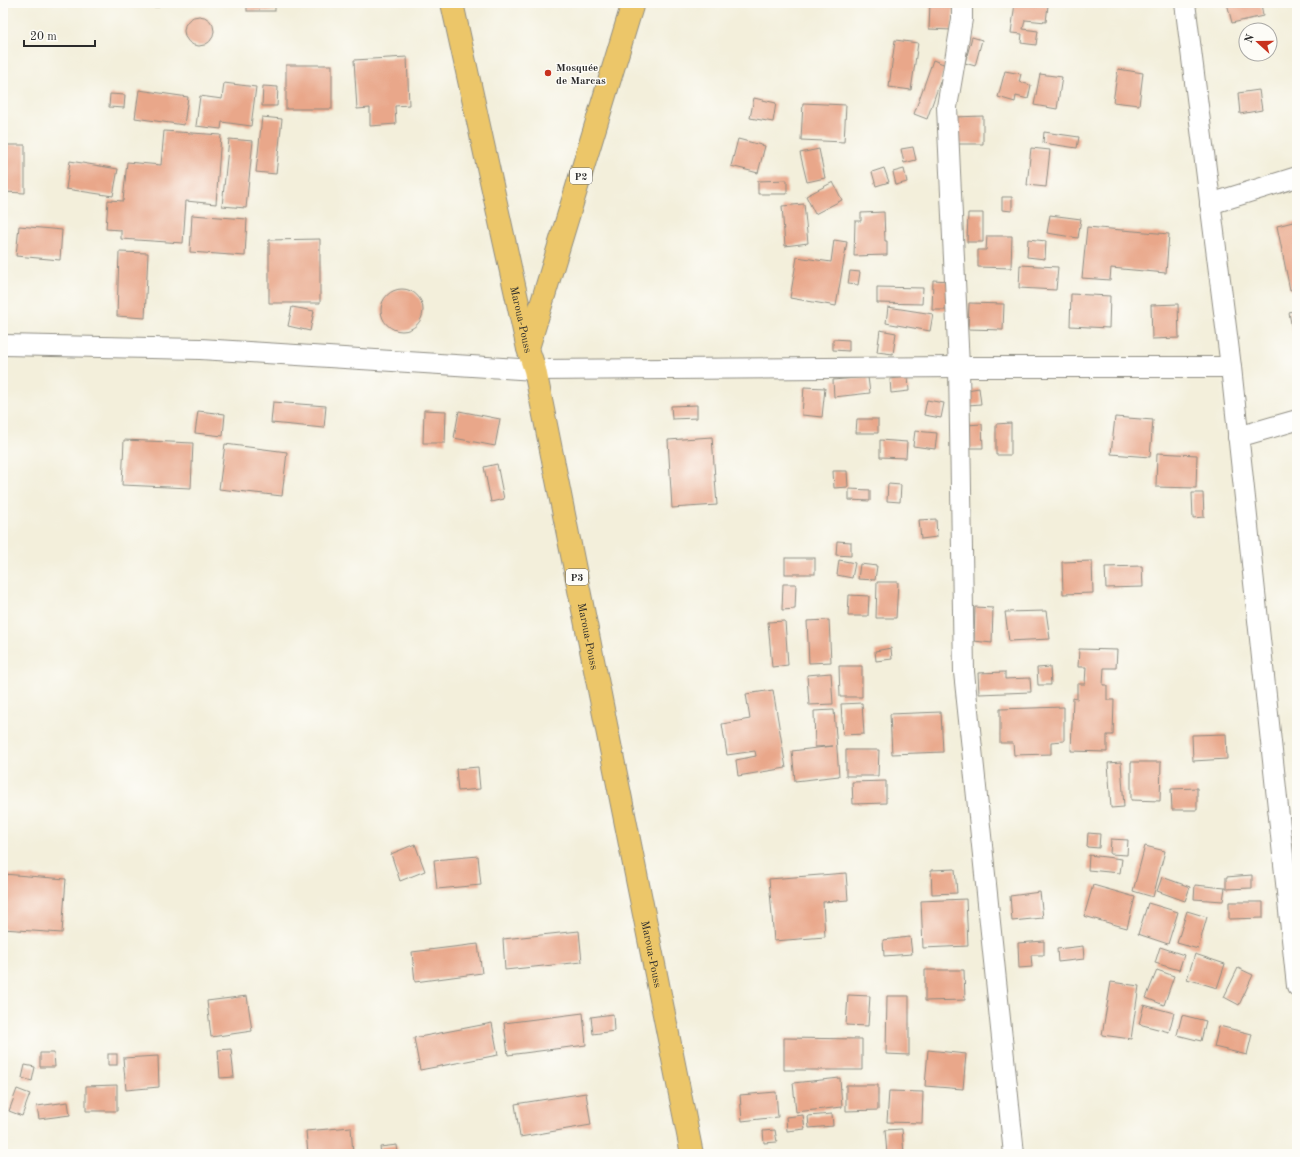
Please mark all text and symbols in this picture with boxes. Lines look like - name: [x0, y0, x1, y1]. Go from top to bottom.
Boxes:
- scale bar: [24, 22, 95, 48]
- north arrow: [1238, 22, 1278, 62]
- text: 20 m: [30, 31, 57, 43]
- text: N: [1243, 33, 1257, 45]
- place label: Mosquée de Marcas: [556, 63, 606, 87]
- marker: Mosquée de Marcas: [543, 68, 553, 78]
- road number: P2: [570, 168, 592, 184]
- street label: Maroua-Pouss: [507, 285, 533, 355]
- road number: P3: [566, 569, 588, 585]
- street label: Maroua-Pouss: [575, 602, 599, 671]
- street label: Maroua-Pouss: [638, 920, 663, 989]

